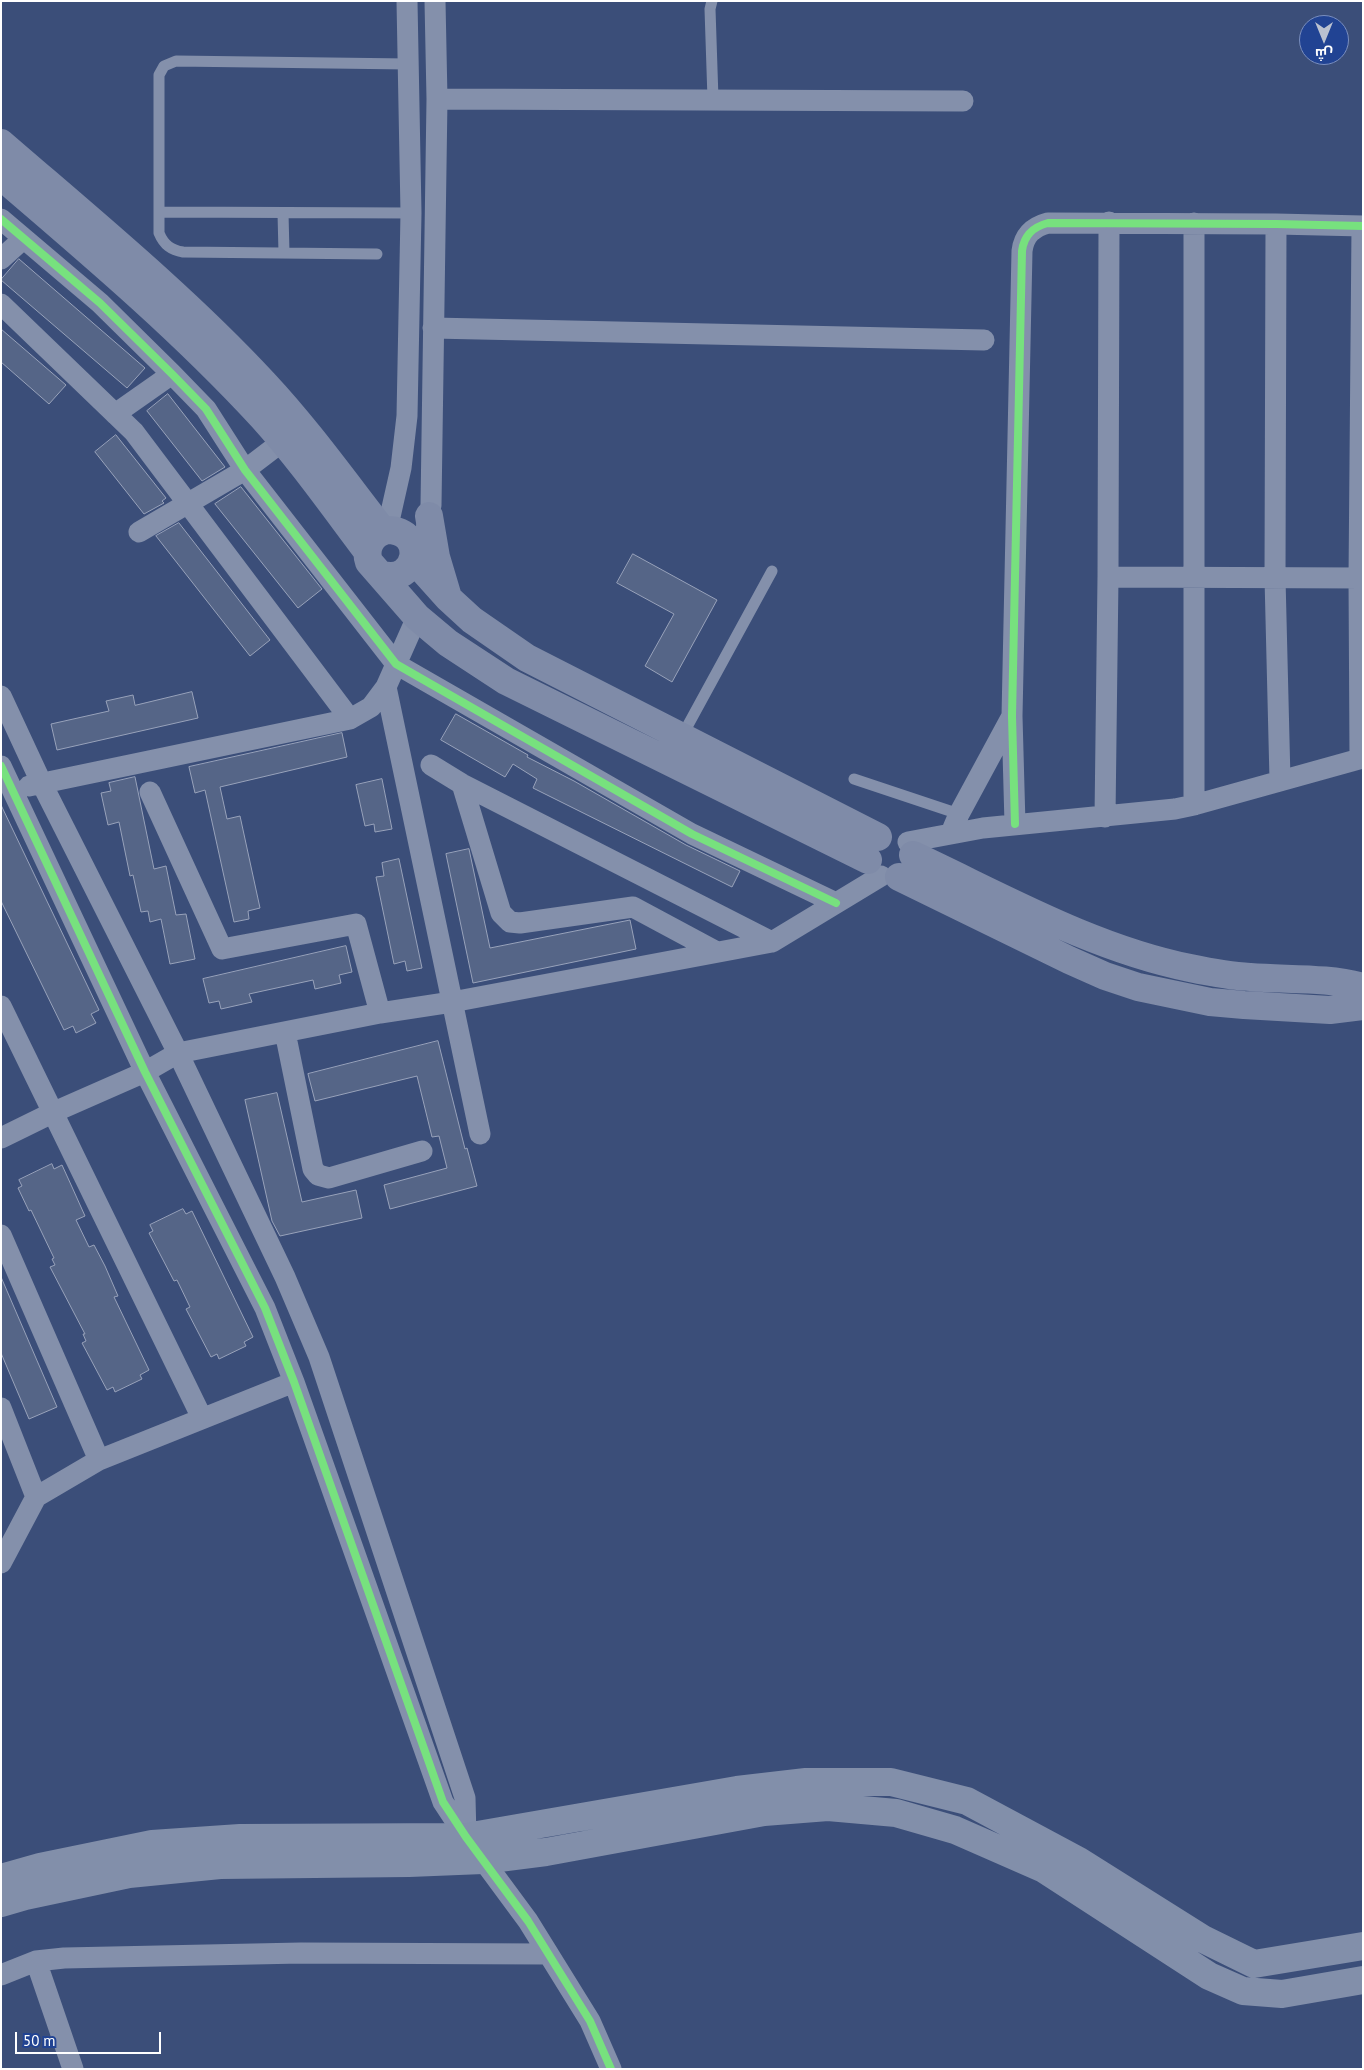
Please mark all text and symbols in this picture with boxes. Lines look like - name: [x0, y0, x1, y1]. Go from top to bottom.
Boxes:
- north arrow: [1299, 15, 1349, 65]
- text: ش: [1315, 45, 1333, 63]
- scale bar: [18, 2022, 164, 2054]
- text: 50 m: [23, 2031, 56, 2050]

